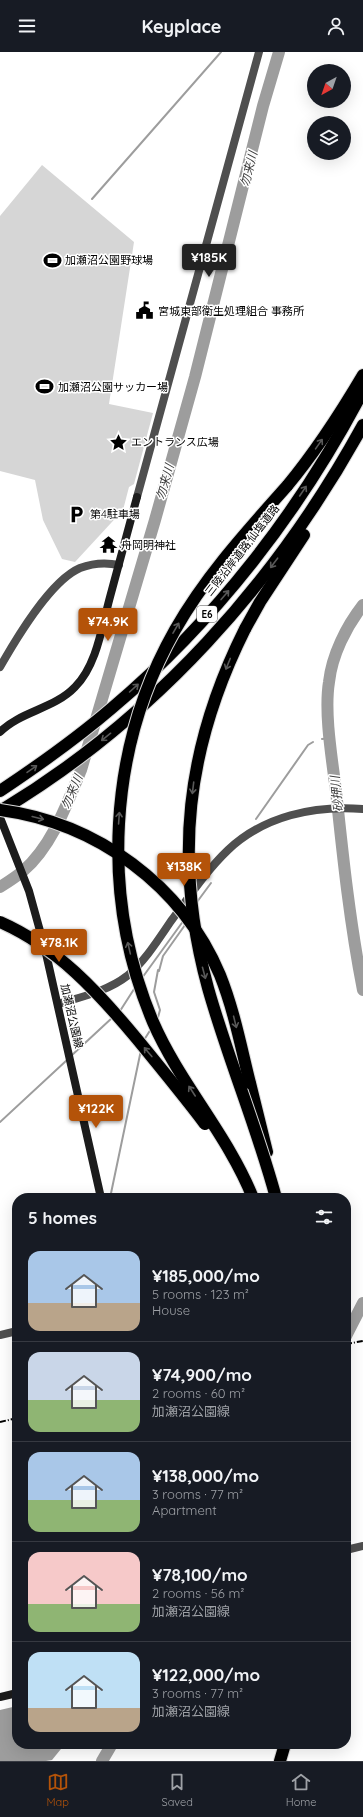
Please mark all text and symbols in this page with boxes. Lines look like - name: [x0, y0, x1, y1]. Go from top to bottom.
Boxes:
- icon: menu: [16, 15, 38, 37]
- text: Keyplace: [142, 15, 221, 38]
- icon: person: [325, 15, 347, 37]
- north arrow: [307, 64, 351, 108]
- map controls: [307, 64, 351, 160]
- button: layers: [307, 116, 351, 160]
- water label: 勿来川: [237, 148, 261, 188]
- pin: ¥185K: [181, 244, 237, 278]
- text: ¥185K: [191, 249, 227, 265]
- sports icon: 加瀬沼公園野球場: [42, 250, 62, 270]
- place label: 加瀬沼公園野球場: [65, 253, 153, 267]
- public building icon: 宮城東部衛生処理組合 事務所: [135, 301, 155, 321]
- place label: 宮城東部衛生処理組合 事務所: [158, 304, 305, 318]
- sports icon: 加瀬沼公園サッカー場: [35, 377, 55, 397]
- place label: 加瀬沼公園サッカー場: [58, 380, 168, 394]
- place icon: エントランス広場: [108, 432, 128, 452]
- place label: エントランス広場: [131, 435, 219, 449]
- one-way arrow: [315, 439, 323, 450]
- water label: 勿来川: [152, 461, 177, 501]
- one-way arrow: [299, 486, 307, 497]
- street label: 三陸沿岸道路;仙塩道路: [202, 501, 282, 599]
- parking icon: 第4駐車場: [67, 504, 87, 524]
- place label: 第4駐車場: [90, 507, 140, 521]
- temple icon: 舟岡明神社: [98, 535, 118, 555]
- place label: 舟岡明神社: [121, 538, 176, 552]
- one-way arrow: [270, 558, 278, 569]
- one-way arrow: [220, 590, 229, 600]
- road number: E6: [197, 606, 217, 622]
- pin: ¥74.9K: [75, 608, 141, 642]
- text: ¥74.9K: [87, 613, 129, 629]
- one-way arrow: [173, 623, 181, 635]
- one-way arrow: [224, 657, 232, 669]
- one-way arrow: [129, 684, 139, 693]
- one-way arrow: [101, 732, 111, 741]
- one-way arrow: [27, 765, 38, 773]
- water label: 勿来川: [58, 770, 86, 811]
- water label: 砂押川: [327, 773, 346, 813]
- one-way arrow: [189, 781, 197, 794]
- one-way arrow: [116, 812, 123, 825]
- one-way arrow: [31, 815, 44, 822]
- pin: ¥138K: [156, 853, 212, 887]
- text: ¥138K: [166, 858, 202, 874]
- pin: ¥78.1K: [26, 929, 92, 963]
- text: ¥78.1K: [40, 934, 78, 950]
- one-way arrow: [125, 941, 132, 954]
- one-way arrow: [201, 966, 208, 979]
- street label: 加瀬沼公園線: [58, 982, 86, 1050]
- one-way arrow: [231, 1015, 239, 1028]
- one-way arrow: [144, 1047, 153, 1058]
- one-way arrow: [188, 1086, 196, 1097]
- pin: ¥122K: [68, 1095, 124, 1129]
- text: ¥122K: [78, 1100, 114, 1116]
- icon: filters: [313, 1206, 335, 1228]
- text: 5 homes: [28, 1207, 97, 1228]
- text: ¥185,000/mo: [152, 1265, 260, 1286]
- icon: home: [60, 1267, 108, 1315]
- text: 5 rooms · 123 m²: [152, 1286, 249, 1302]
- text: House: [152, 1302, 190, 1318]
- text: ¥74,900/mo: [152, 1364, 252, 1385]
- icon: home: [60, 1368, 108, 1416]
- text: 2 rooms · 60 m²: [152, 1385, 245, 1401]
- text: 加瀬沼公園線: [152, 1403, 230, 1419]
- text: ¥138,000/mo: [152, 1465, 259, 1486]
- icon: home: [60, 1468, 108, 1516]
- text: 3 rooms · 77 m²: [152, 1486, 243, 1502]
- text: Apartment: [152, 1502, 217, 1518]
- text: ¥78,100/mo: [152, 1564, 248, 1585]
- icon: home: [60, 1568, 108, 1616]
- text: 2 rooms · 56 m²: [152, 1585, 244, 1601]
- text: 加瀬沼公園線: [152, 1603, 230, 1619]
- text: ¥122,000/mo: [152, 1664, 260, 1685]
- icon: home: [60, 1668, 108, 1716]
- text: 3 rooms · 77 m²: [152, 1685, 243, 1701]
- text: 加瀬沼公園線: [152, 1703, 230, 1719]
- tab: Map: [46, 1771, 69, 1809]
- tab: Saved: [162, 1771, 193, 1809]
- tab: Home: [286, 1771, 317, 1809]

